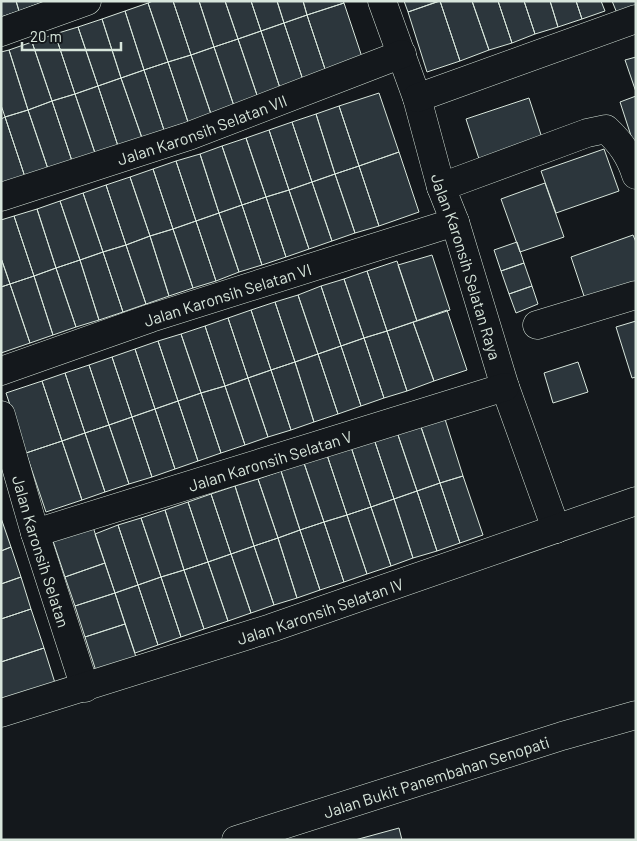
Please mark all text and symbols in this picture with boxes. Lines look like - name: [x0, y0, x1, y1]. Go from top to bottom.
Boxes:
- scale bar: [22, 20, 121, 52]
- text: 20 m: [30, 27, 62, 45]
- street label: Jalan Karonsih Selatan VII: [115, 90, 289, 168]
- street label: Jalan Karonsih Selatan Raya: [428, 171, 506, 362]
- street label: Jalan Karonsih Selatan VI: [141, 259, 313, 329]
- street label: Jalan Karonsih Selatan V: [186, 426, 354, 494]
- street label: Jalan Karonsih Selatan: [9, 473, 74, 629]
- street label: Jalan Karonsih Selatan IV: [234, 573, 406, 648]
- street label: Jalan Bukit Panembahan Senopati: [321, 731, 551, 821]

